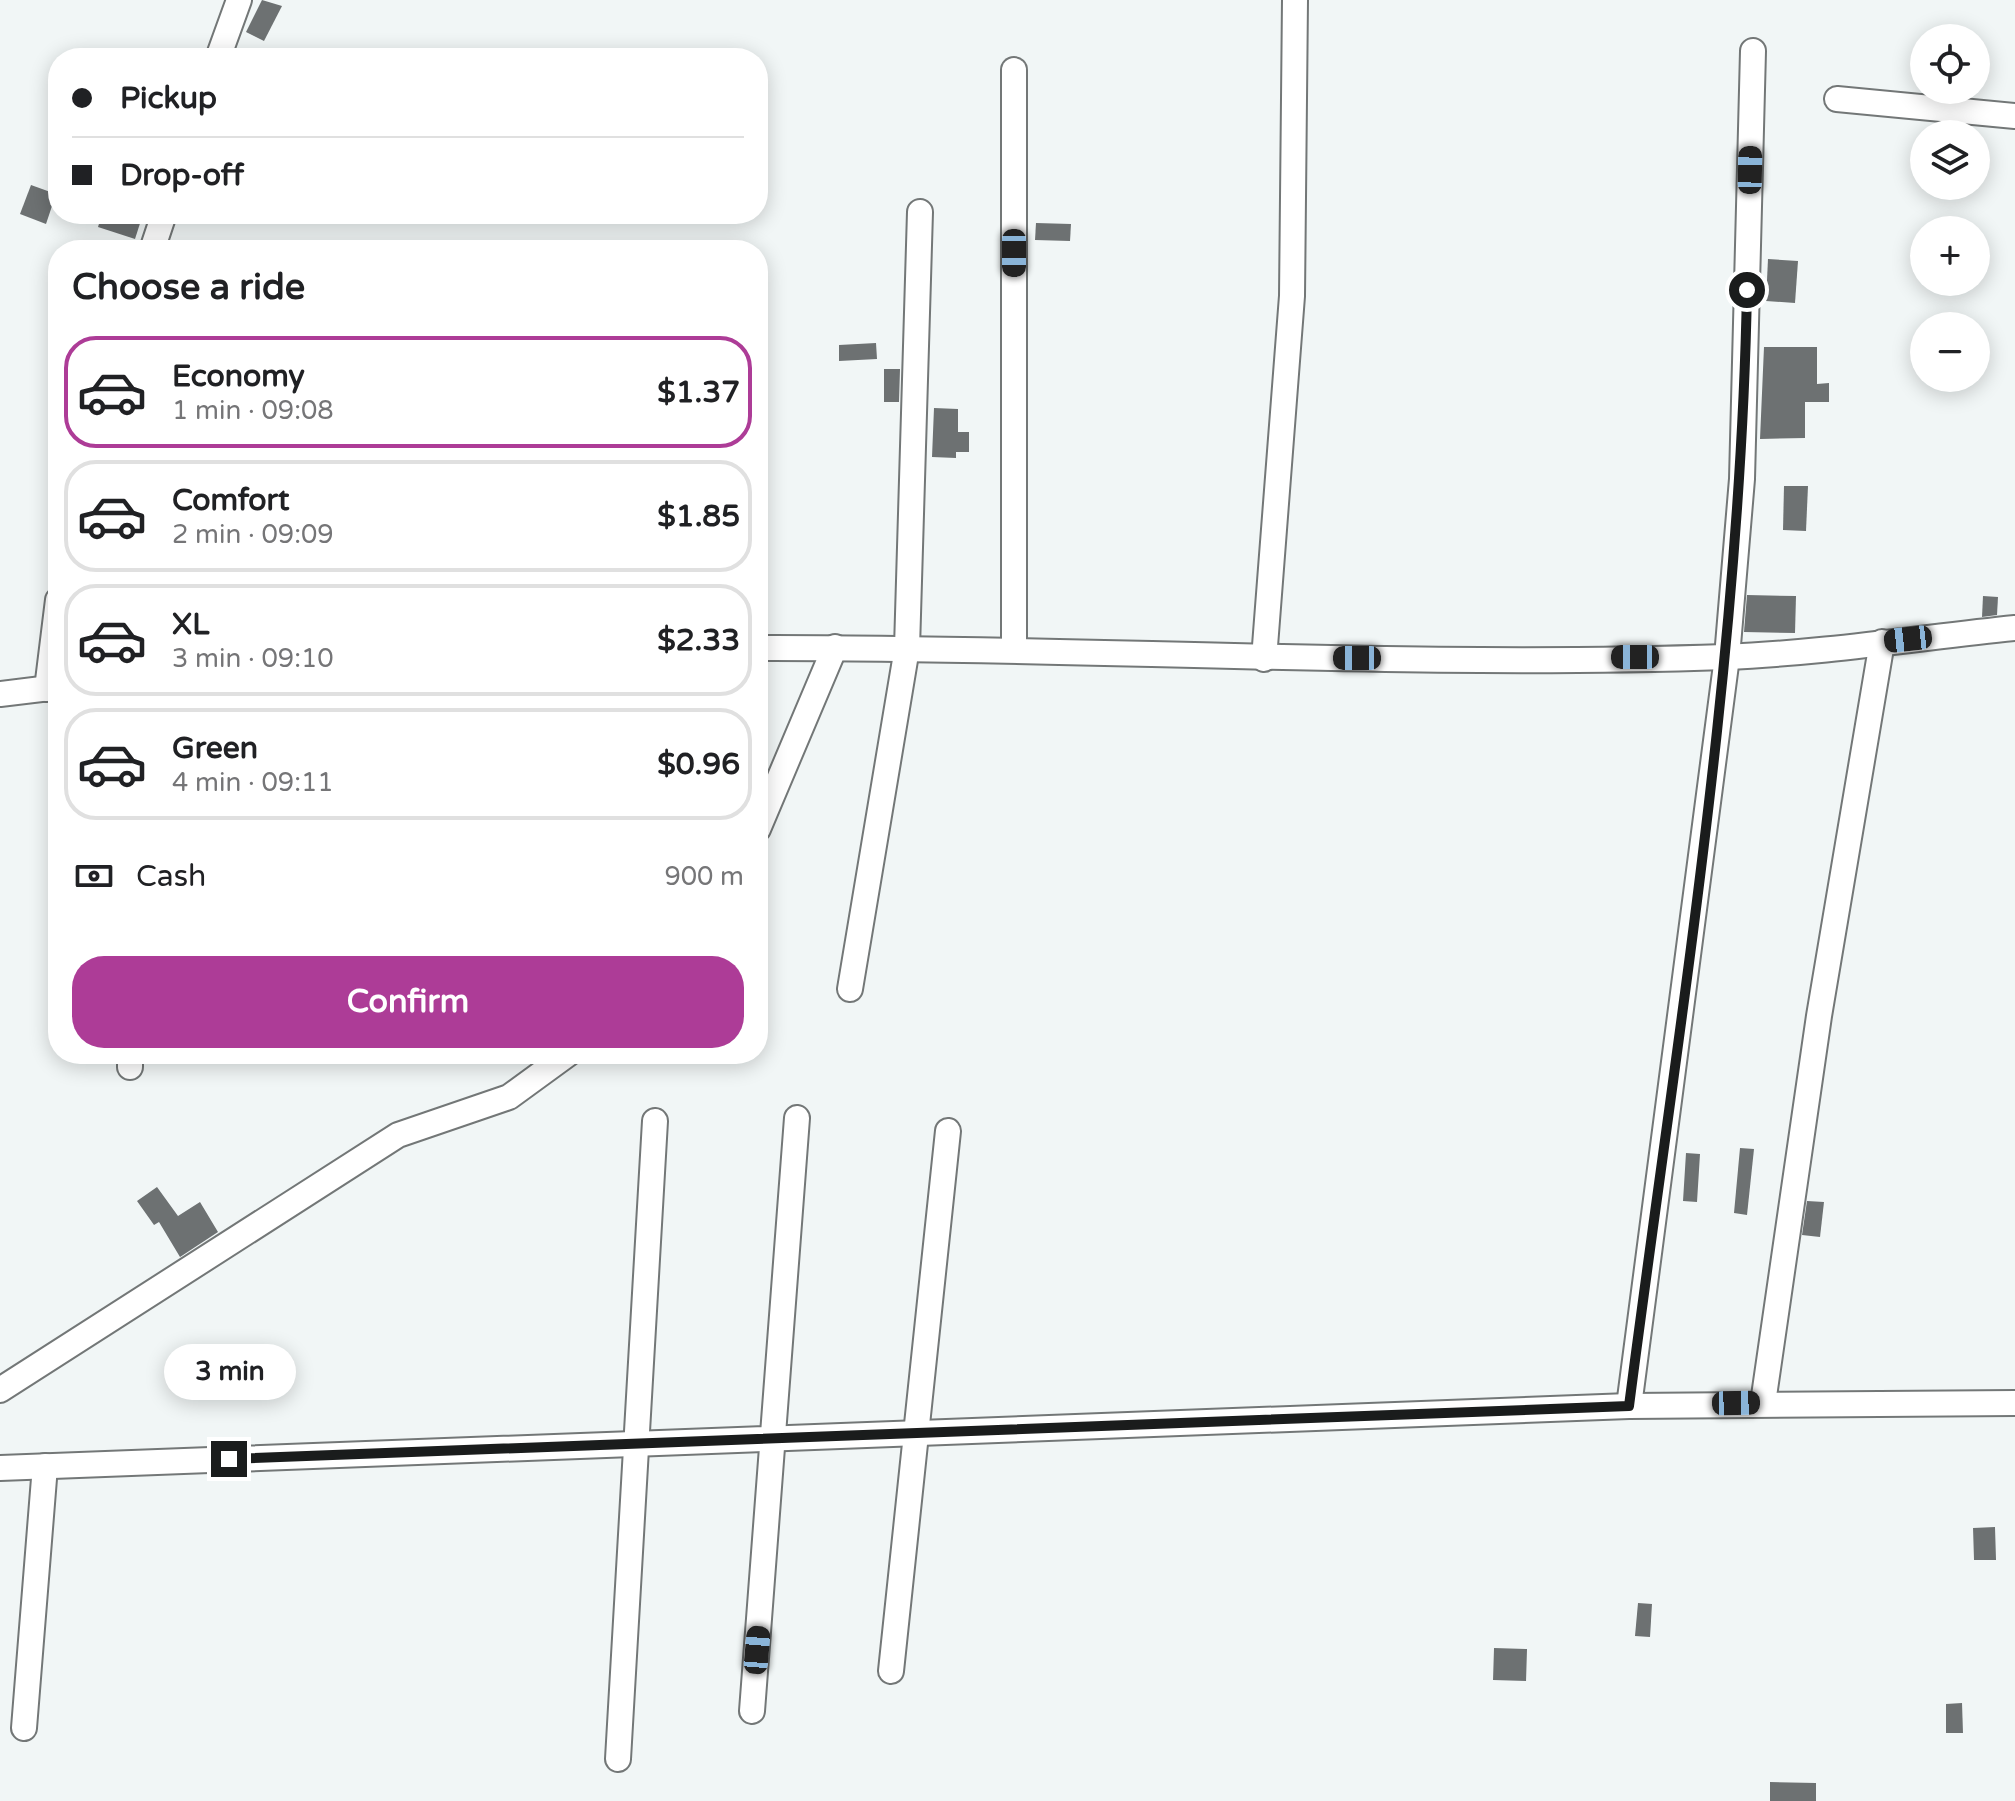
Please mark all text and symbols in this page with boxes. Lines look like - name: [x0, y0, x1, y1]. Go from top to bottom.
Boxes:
- map controls: [1910, 24, 1990, 392]
- button: locate: [1910, 24, 1990, 104]
- text: Pickup: [120, 80, 217, 117]
- button: layers: [1910, 120, 1990, 200]
- car: [1738, 146, 1762, 194]
- text: Drop-off: [120, 157, 244, 194]
- button: +: [1910, 216, 1990, 296]
- car: [1002, 229, 1026, 277]
- text: Choose a ride: [72, 266, 305, 309]
- route start: [1729, 272, 1765, 308]
- button: −: [1910, 312, 1990, 392]
- icon: car: [76, 356, 148, 428]
- text: Economy: [172, 358, 305, 395]
- text: $1.37: [657, 374, 740, 411]
- text: 1 min · 09:08: [172, 395, 334, 426]
- icon: car: [76, 480, 148, 552]
- text: Comfort: [172, 482, 290, 519]
- text: $1.85: [657, 498, 740, 535]
- text: 2 min · 09:09: [172, 519, 334, 550]
- icon: car: [76, 604, 148, 676]
- text: XL: [172, 606, 209, 643]
- text: $2.33: [657, 622, 740, 659]
- car: [1883, 625, 1933, 653]
- text: 3 min · 09:10: [172, 643, 334, 674]
- car: [1611, 645, 1659, 669]
- car: [1333, 646, 1381, 670]
- icon: car: [76, 728, 148, 800]
- text: Green: [172, 730, 258, 767]
- text: $0.96: [657, 746, 740, 783]
- text: 4 min · 09:11: [172, 767, 334, 798]
- icon: cash: [72, 854, 116, 898]
- text: Cash: [136, 858, 206, 895]
- text: 900 m: [664, 861, 744, 892]
- button: Confirm: [72, 956, 744, 1048]
- callout: 3 min: [163, 1343, 295, 1399]
- text: 3 min: [195, 1356, 265, 1387]
- car: [1712, 1391, 1760, 1415]
- route end: [211, 1441, 247, 1477]
- car: [743, 1625, 771, 1675]

